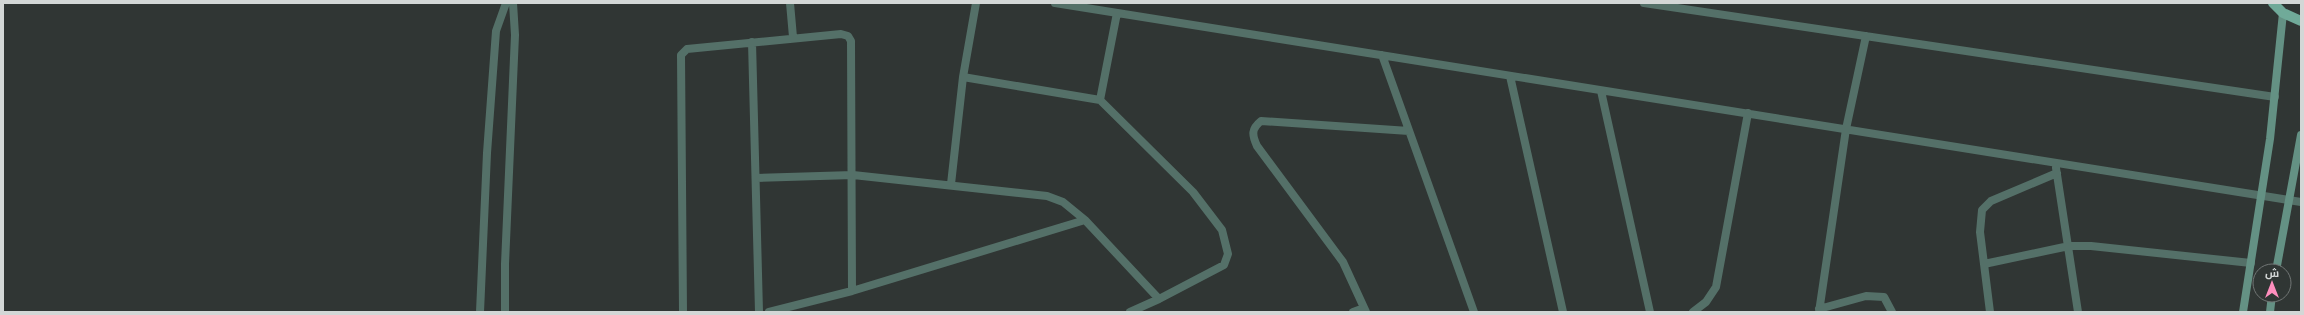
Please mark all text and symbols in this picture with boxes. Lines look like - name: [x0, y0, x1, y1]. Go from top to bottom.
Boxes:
- north arrow: [2252, 263, 2292, 303]
- text: ش: [2265, 267, 2279, 280]

